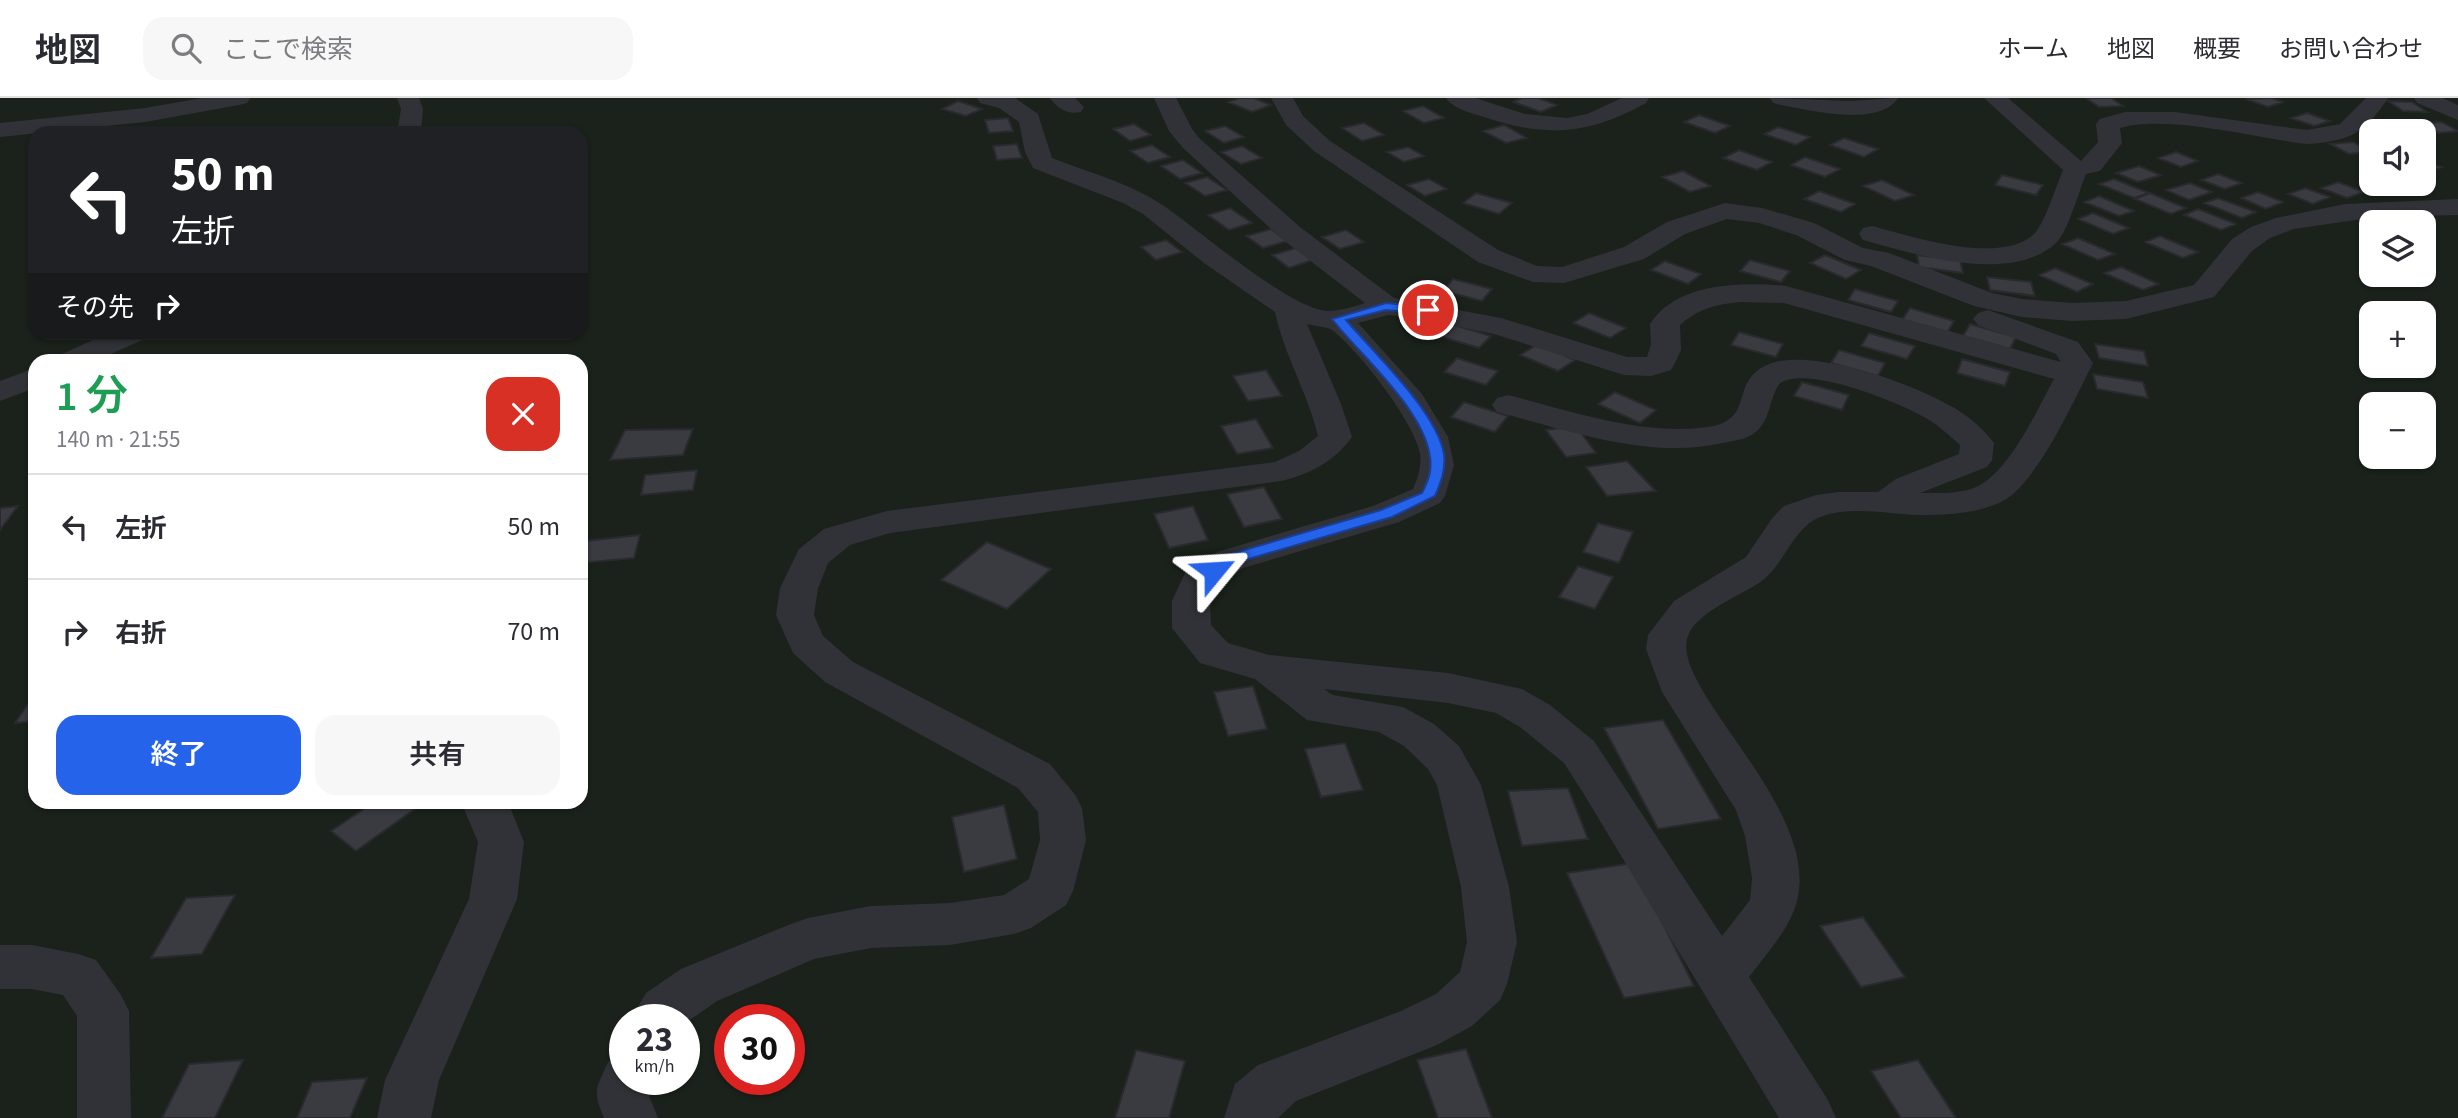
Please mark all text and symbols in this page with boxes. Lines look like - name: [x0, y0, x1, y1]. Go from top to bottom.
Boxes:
- search box: [143, 17, 633, 80]
- text: 地図: [35, 27, 101, 74]
- icon: search: [167, 29, 205, 67]
- text: ここで検索: [223, 31, 353, 68]
- text: ホーム: [1998, 32, 2069, 67]
- text: 地図: [2107, 32, 2155, 67]
- text: 概要: [2193, 32, 2241, 67]
- text: お問い合わせ: [2279, 32, 2423, 67]
- map controls: [2359, 119, 2436, 469]
- button: sound: [2359, 119, 2436, 196]
- text: 50 m: [171, 140, 275, 210]
- icon: left: [56, 154, 147, 245]
- text: 左折: [171, 209, 235, 255]
- button: layers: [2359, 210, 2436, 287]
- pin: [1398, 280, 1458, 340]
- icon: right: [148, 287, 186, 325]
- text: その先: [56, 289, 134, 326]
- icon: arrive: [1409, 291, 1447, 329]
- button: +: [2359, 301, 2436, 378]
- text: 1 分: [56, 367, 128, 427]
- button: close: [486, 377, 560, 451]
- button: −: [2359, 392, 2436, 469]
- text: 140 m · 21:55: [56, 423, 180, 456]
- icon: left: [56, 508, 94, 546]
- text: 50 m: [507, 508, 560, 545]
- text: 左折: [115, 510, 167, 547]
- position arrow: [1177, 534, 1251, 608]
- icon: right: [56, 613, 94, 651]
- text: 70 m: [507, 613, 560, 650]
- text: 右折: [115, 615, 167, 652]
- button: 終了: [56, 715, 301, 795]
- button: 共有: [315, 715, 560, 795]
- speed limit sign: 30: [714, 1004, 805, 1095]
- text: 23: [636, 1015, 673, 1065]
- text: km/h: [635, 1054, 674, 1079]

